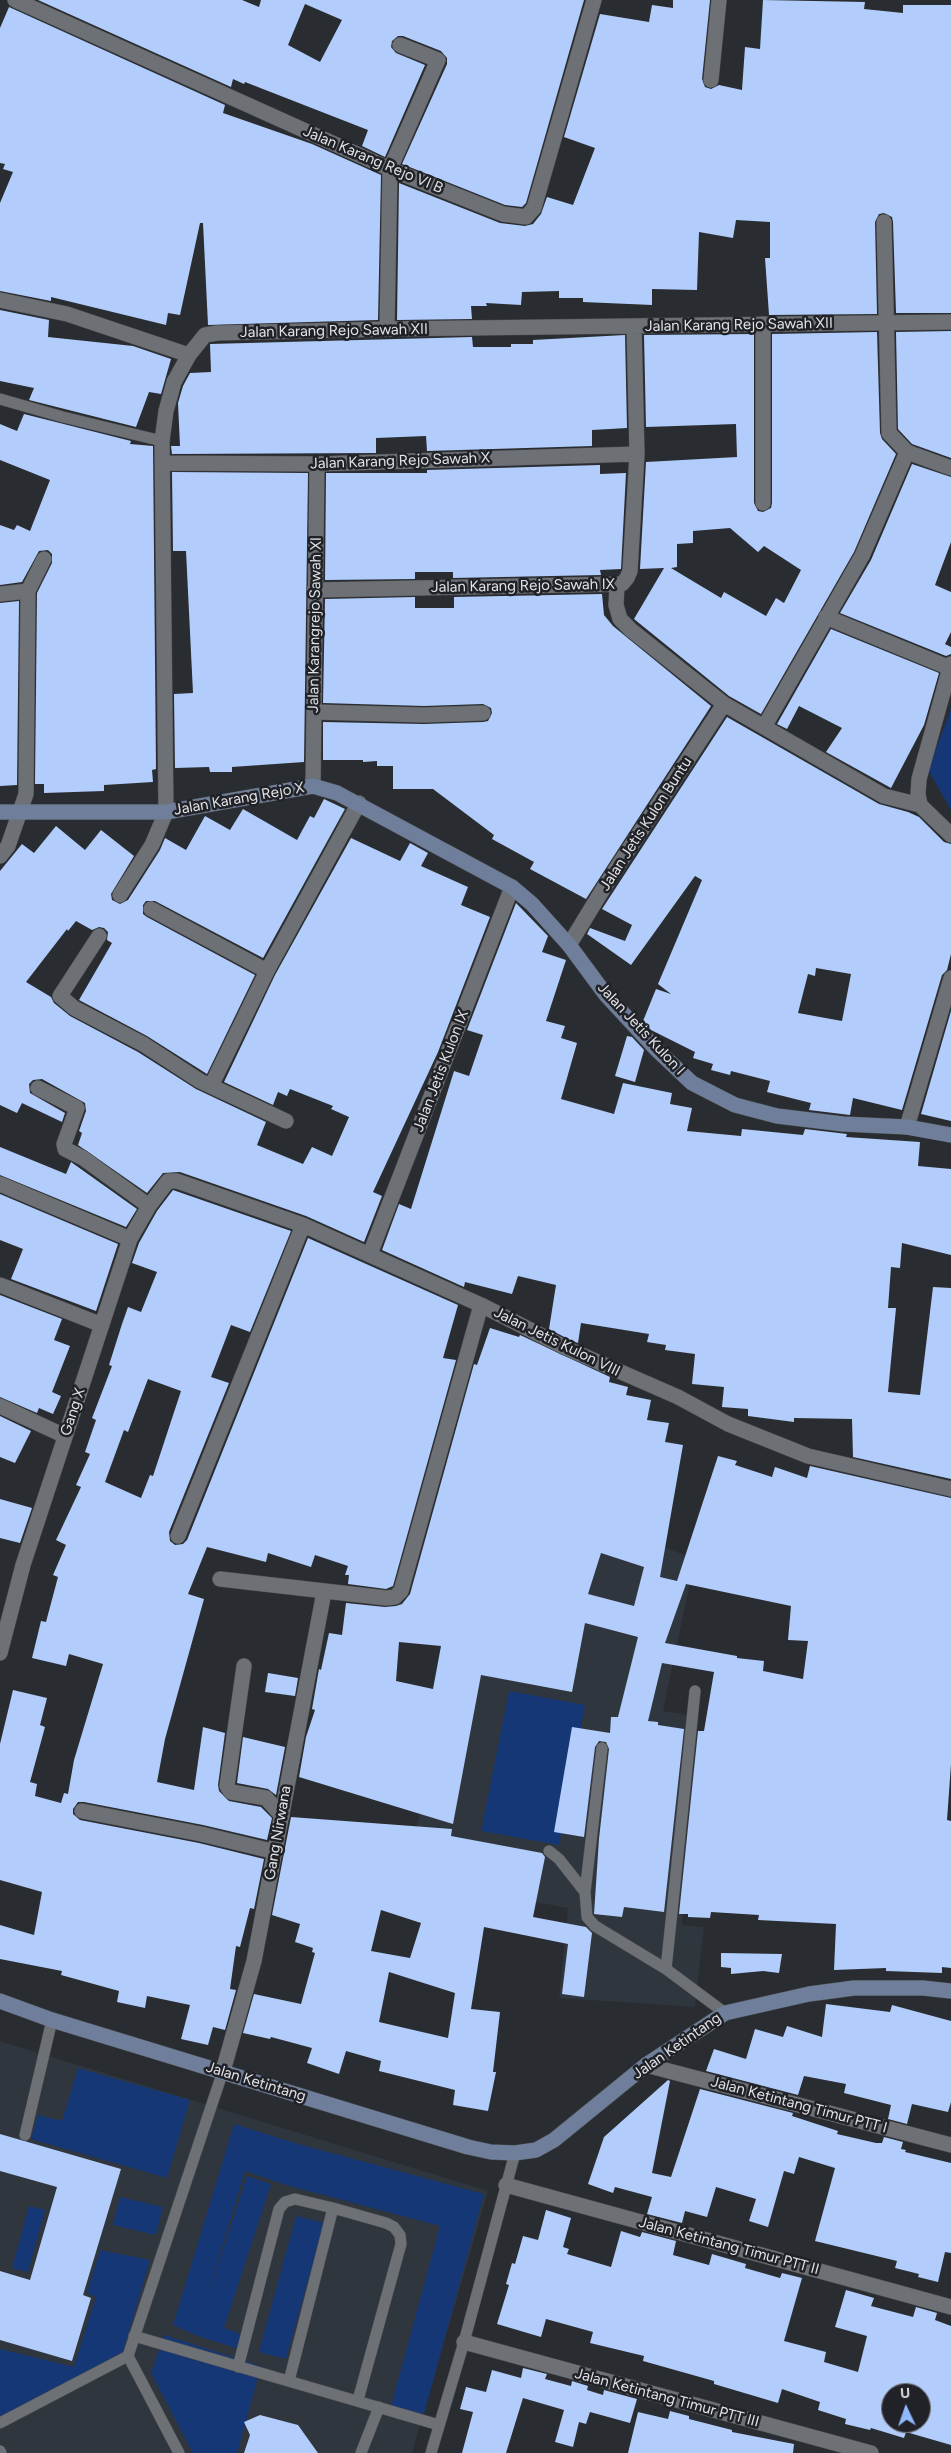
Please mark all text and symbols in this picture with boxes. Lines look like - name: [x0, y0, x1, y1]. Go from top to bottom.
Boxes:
- street label: Jalan Karang Rejo VI B: [300, 122, 446, 198]
- street label: Jalan Karang Rejo Sawah XII: [645, 314, 833, 336]
- street label: Jalan Karang Rejo Sawah XII: [240, 320, 428, 342]
- street label: Jalan Karang Rejo Sawah X: [310, 449, 490, 473]
- street label: Jalan Karangrejo Sawah XI: [304, 537, 326, 713]
- street label: Jalan Karang Rejo Sawah IX: [431, 575, 615, 597]
- street label: Jalan Jetis Kulon Buntu: [596, 754, 696, 894]
- street label: Jalan Karang Rejo X: [172, 779, 306, 819]
- street label: Jalan Jetis Kulon I: [594, 979, 688, 1079]
- street label: Jalan Jetis Kulon IX: [409, 1008, 473, 1134]
- street label: Jalan Jetis Kulon VIII: [491, 1304, 623, 1380]
- street label: Gang X: [57, 1386, 89, 1438]
- street label: Gang Nirwana: [261, 1784, 295, 1882]
- street label: Jalan Ketintang: [629, 2009, 725, 2083]
- street label: Jalan Ketintang: [204, 2058, 308, 2106]
- street label: Jalan Ketintang Timur PTT I: [709, 2073, 889, 2137]
- street label: Jalan Ketintang Timur PTT II: [637, 2213, 821, 2279]
- street label: Jalan Ketintang Timur PTT III: [573, 2365, 761, 2431]
- north arrow: [881, 2383, 931, 2433]
- text: U: [900, 2385, 911, 2402]

